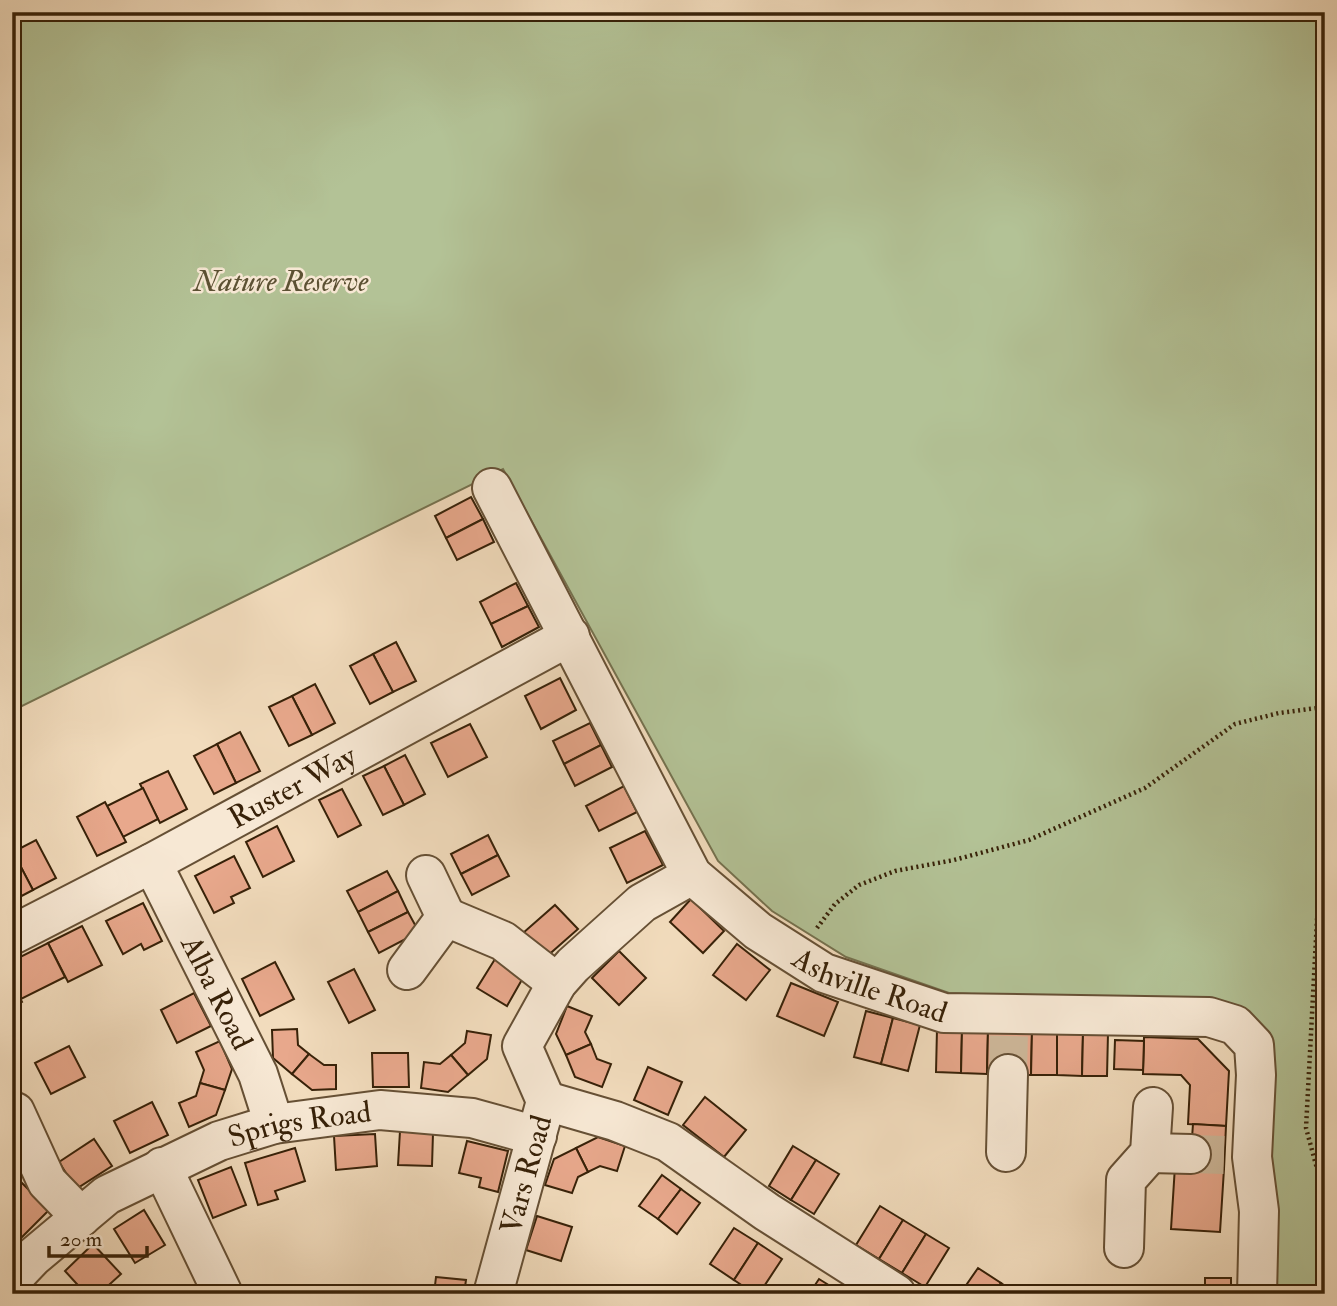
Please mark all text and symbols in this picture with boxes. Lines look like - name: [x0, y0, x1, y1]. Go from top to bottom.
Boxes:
- park label: Nature Reserve: [192, 263, 369, 300]
- street label: Ruster Way: [222, 737, 363, 837]
- street label: Alba Road: [172, 929, 261, 1056]
- street label: Ashville Road: [785, 939, 952, 1032]
- street label: Sprigs Road: [223, 1093, 374, 1156]
- street label: Vars Road: [492, 1111, 560, 1238]
- scale bar: [49, 1215, 147, 1259]
- text: 20 m: [60, 1226, 102, 1253]

